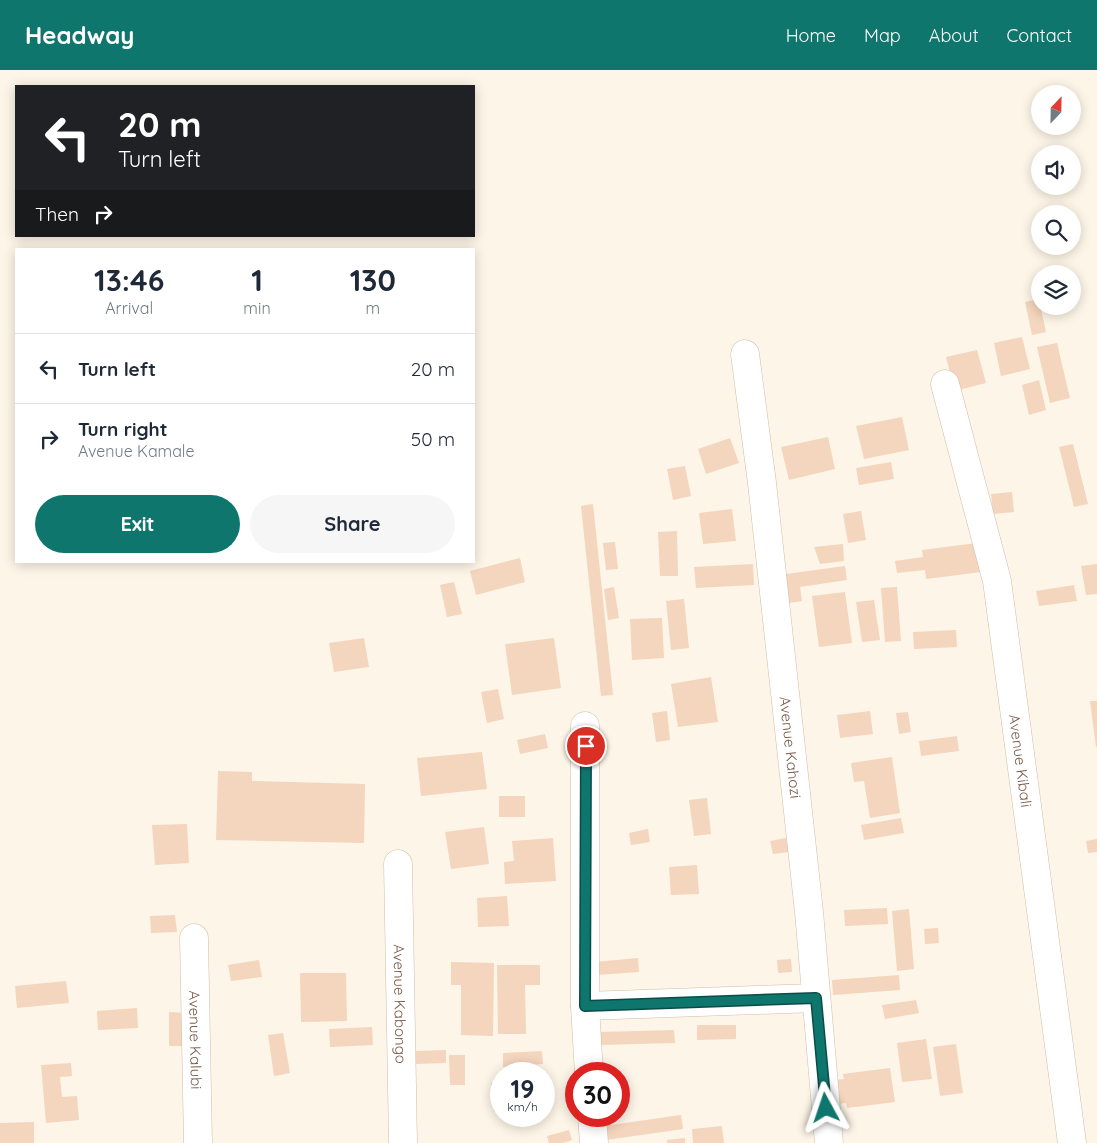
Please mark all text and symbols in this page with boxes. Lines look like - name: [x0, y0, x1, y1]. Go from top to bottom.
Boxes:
- text: Headway: [25, 20, 134, 50]
- text: Home: [786, 24, 836, 47]
- text: Map: [864, 24, 901, 47]
- text: About: [929, 24, 979, 47]
- text: Contact: [1007, 24, 1072, 47]
- north arrow: [1031, 85, 1081, 135]
- map controls: [1031, 85, 1081, 315]
- text: 20 m: [118, 102, 201, 146]
- icon: left: [35, 105, 100, 170]
- text: Turn left: [118, 145, 201, 173]
- button: sound: [1031, 145, 1081, 195]
- icon: right: [89, 200, 117, 228]
- text: Then: [35, 202, 79, 226]
- button: search: [1031, 205, 1081, 255]
- text: 13:46: [94, 261, 164, 299]
- text: 1: [251, 261, 263, 299]
- text: 130: [350, 261, 396, 299]
- button: layers: [1031, 265, 1081, 315]
- text: Arrival: [105, 298, 153, 318]
- text: min: [243, 298, 271, 318]
- text: m: [366, 298, 380, 318]
- icon: left: [35, 355, 63, 383]
- text: Turn left: [78, 357, 156, 381]
- text: 20 m: [411, 357, 455, 381]
- text: Turn right: [78, 417, 167, 441]
- icon: right: [35, 425, 63, 453]
- text: 50 m: [411, 427, 455, 451]
- text: Avenue Kamale: [78, 441, 194, 461]
- button: Exit: [35, 495, 240, 553]
- button: Share: [250, 495, 455, 553]
- street label: Avenue Kahozi: [776, 695, 806, 799]
- street label: Avenue Kibali: [1005, 713, 1037, 808]
- pin: [565, 725, 607, 767]
- icon: arrive: [572, 732, 600, 760]
- street label: Avenue Kabongo: [390, 944, 411, 1064]
- street label: Avenue Kalubi: [186, 990, 206, 1090]
- speed limit sign: 30: [565, 1062, 630, 1127]
- text: 19: [511, 1073, 534, 1104]
- position arrow: [799, 1081, 851, 1133]
- text: km/h: [507, 1099, 538, 1114]

